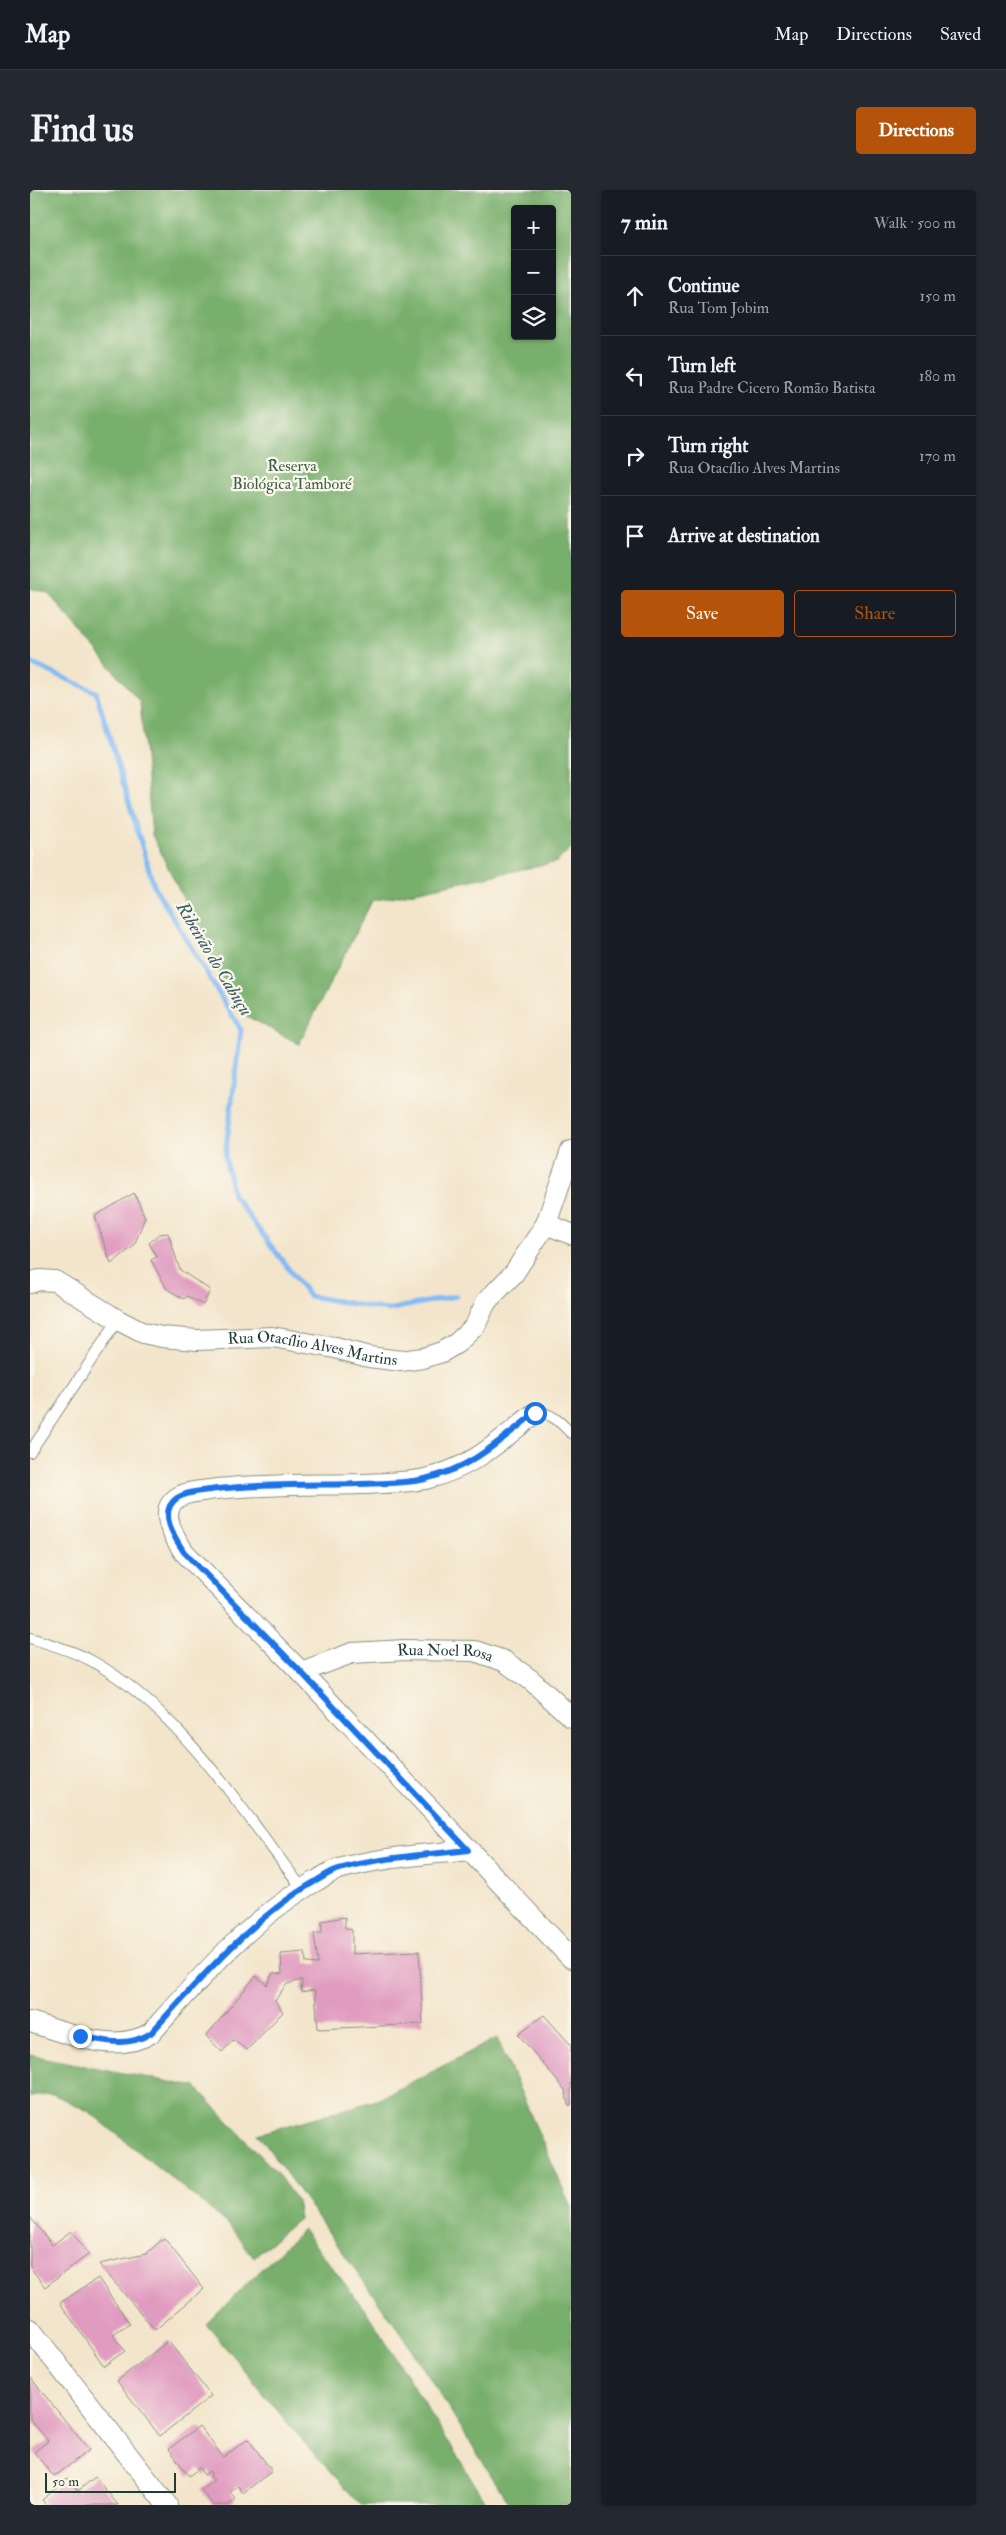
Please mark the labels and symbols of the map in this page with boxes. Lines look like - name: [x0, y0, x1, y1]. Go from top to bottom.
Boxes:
- park label: Reserva Biológica Tamboré: [232, 456, 352, 494]
- water label: Ribeirão do Cabuçu: [170, 897, 257, 1021]
- street label: Rua Otacílio Alves Martins: [227, 1327, 399, 1370]
- route start: [524, 1402, 547, 1425]
- street label: Rua Noel Rosa: [397, 1640, 496, 1667]
- route end: [69, 2025, 92, 2048]
- scale bar: [45, 2470, 176, 2493]

